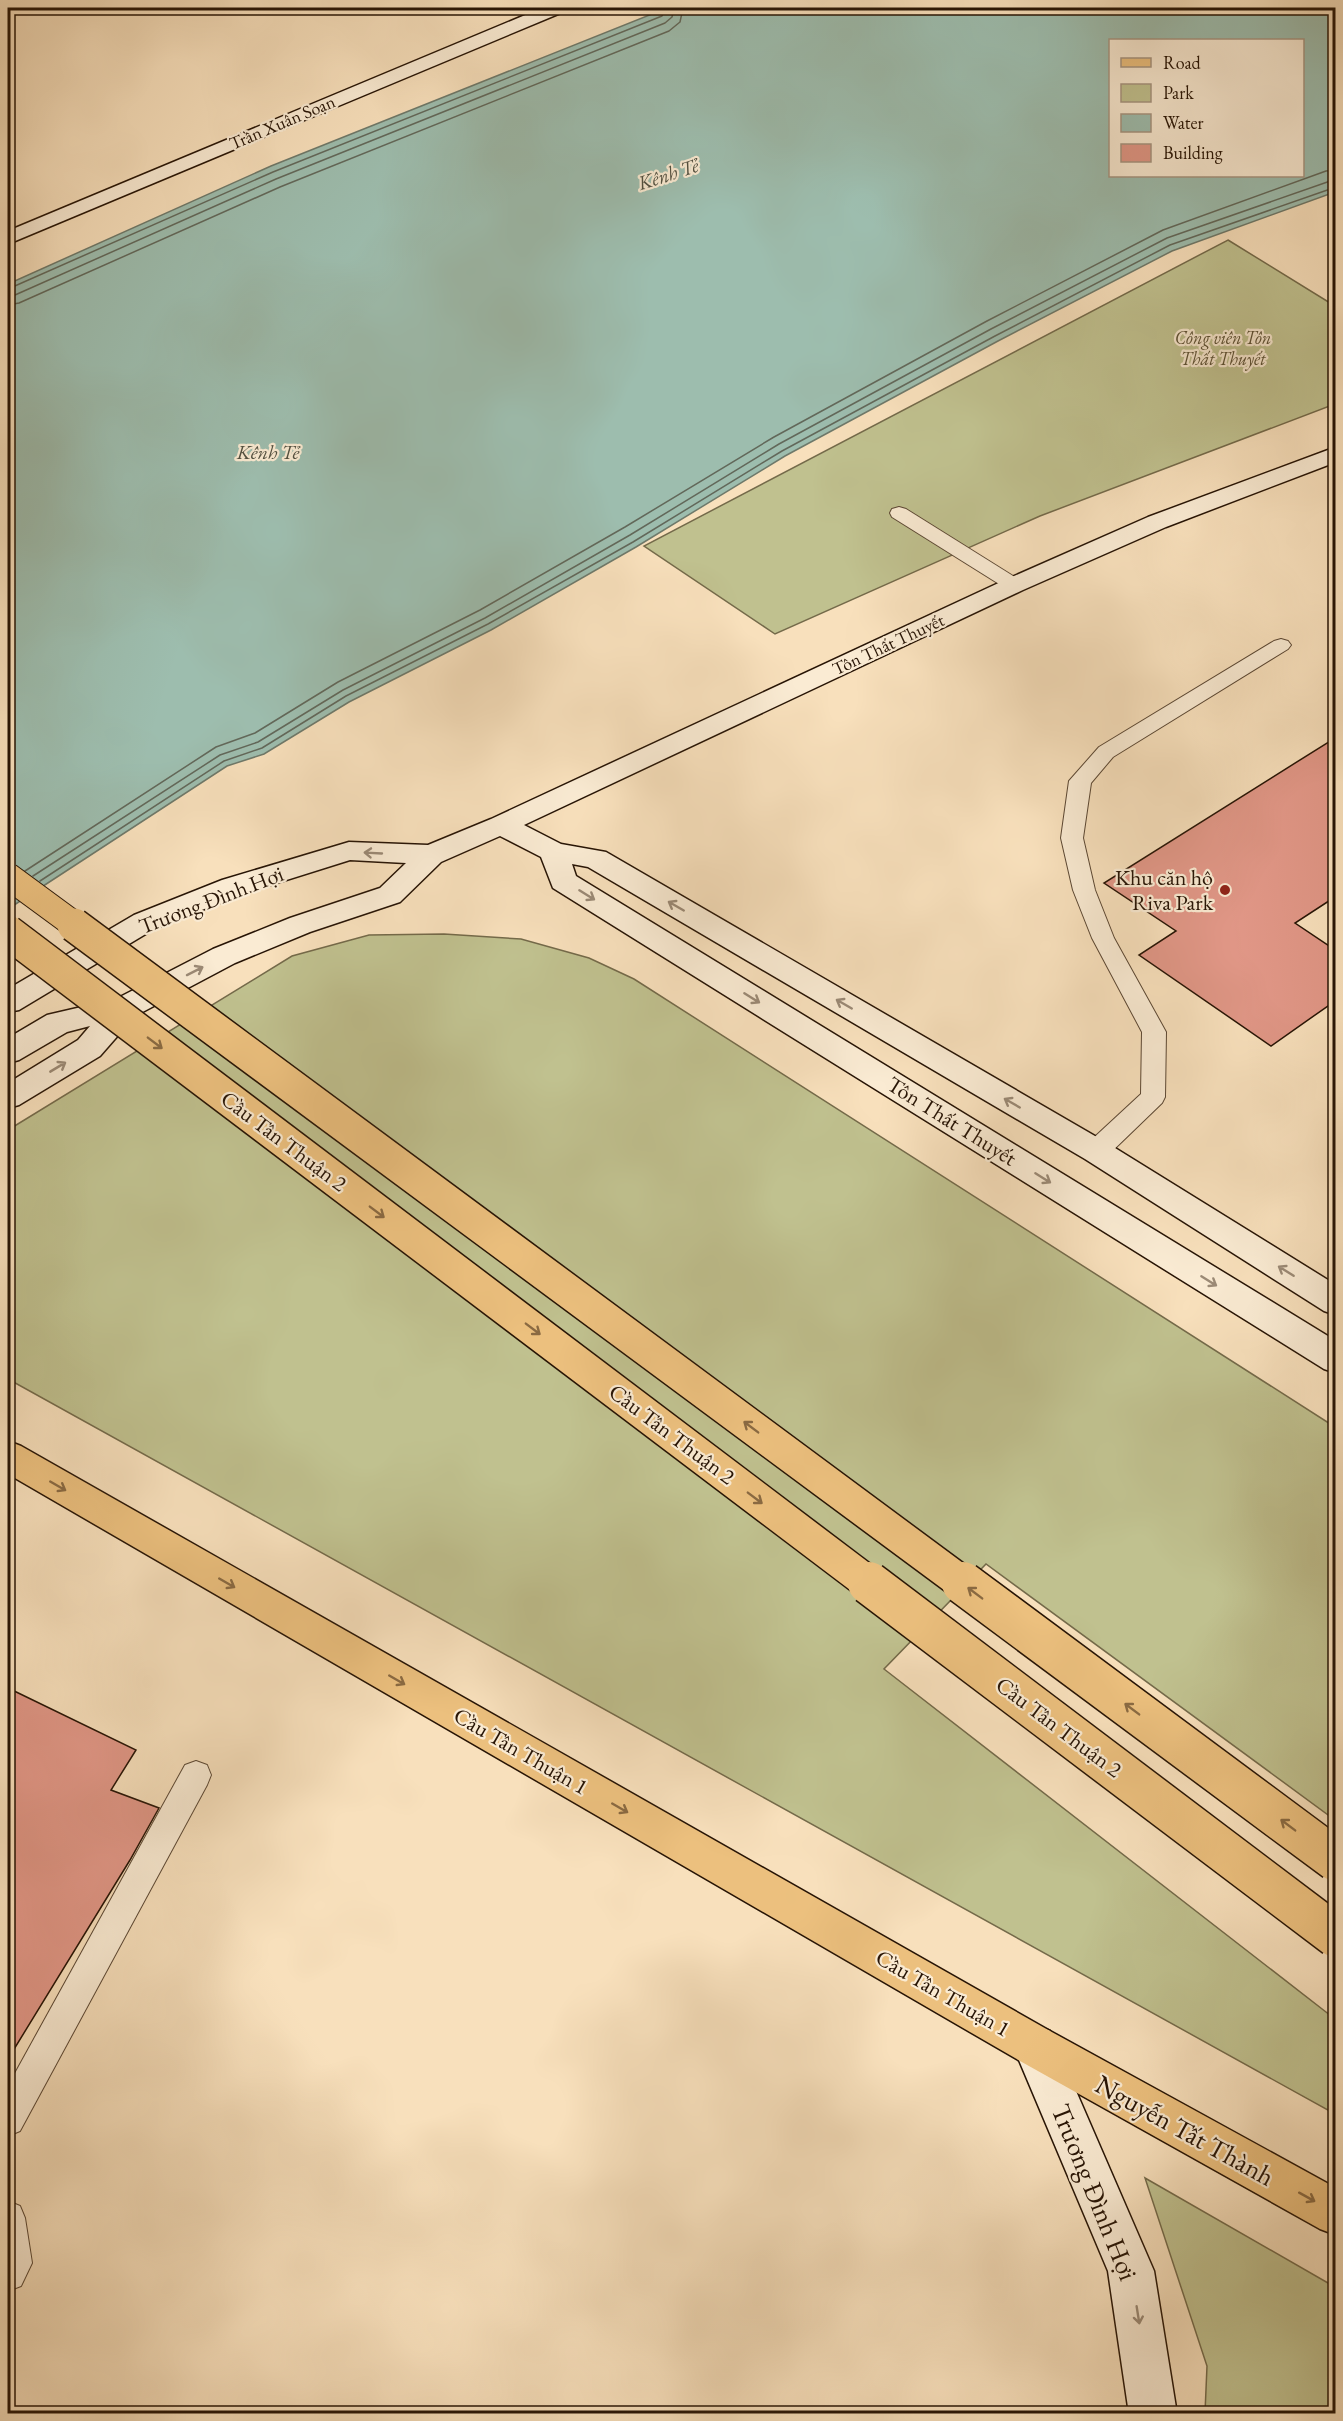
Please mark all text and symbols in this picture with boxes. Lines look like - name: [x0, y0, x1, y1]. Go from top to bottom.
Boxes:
- legend: [1109, 39, 1304, 177]
- text: Road: [1163, 51, 1202, 74]
- text: Park: [1163, 81, 1194, 104]
- street label: Trần Xuân Soạn: [226, 89, 339, 155]
- text: Water: [1163, 111, 1204, 134]
- text: Building: [1163, 141, 1223, 164]
- water label: Kênh Tẻ: [633, 151, 704, 196]
- park label: Công viên Tôn Thất Thuyết: [1175, 326, 1271, 371]
- water label: Kênh Tẻ: [236, 439, 301, 465]
- street label: Tôn Thất Thuyết: [828, 608, 948, 680]
- one-way arrow: [363, 847, 383, 858]
- street label: Trương Đình Hợi: [135, 859, 287, 941]
- place label: Khu căn hộ Riva Park: [1115, 863, 1214, 917]
- marker: Khu căn hộ Riva Park: [1218, 883, 1232, 897]
- one-way arrow: [578, 890, 595, 902]
- one-way arrow: [668, 899, 685, 911]
- one-way arrow: [185, 965, 203, 977]
- one-way arrow: [744, 992, 761, 1005]
- one-way arrow: [836, 998, 853, 1010]
- one-way arrow: [146, 1037, 162, 1050]
- one-way arrow: [49, 1061, 66, 1073]
- street label: Tôn Thất Thuyết: [882, 1070, 1022, 1172]
- street label: Cầu Tân Thuận 2: [215, 1084, 353, 1198]
- one-way arrow: [1004, 1096, 1021, 1108]
- one-way arrow: [1034, 1173, 1051, 1185]
- one-way arrow: [369, 1205, 385, 1218]
- one-way arrow: [1278, 1264, 1295, 1276]
- one-way arrow: [1200, 1275, 1217, 1287]
- one-way arrow: [524, 1323, 540, 1336]
- street label: Cầu Tân Thuận 2: [603, 1377, 741, 1491]
- one-way arrow: [743, 1420, 759, 1433]
- one-way arrow: [49, 1480, 66, 1492]
- one-way arrow: [747, 1491, 763, 1504]
- one-way arrow: [218, 1577, 235, 1589]
- one-way arrow: [967, 1586, 983, 1599]
- street label: Cầu Tân Thuận 2: [990, 1670, 1128, 1784]
- one-way arrow: [388, 1674, 405, 1686]
- street label: Cầu Tân Thuận 1: [449, 1701, 593, 1801]
- one-way arrow: [1124, 1702, 1140, 1715]
- one-way arrow: [611, 1802, 628, 1814]
- one-way arrow: [1281, 1819, 1297, 1831]
- street label: Cầu Tân Thuận 1: [871, 1943, 1015, 2043]
- street label: Nguyễn Tất Thành: [1089, 2066, 1281, 2194]
- street label: Trương Đình Hợi: [1044, 2099, 1146, 2286]
- one-way arrow: [1298, 2191, 1315, 2203]
- one-way arrow: [1133, 2305, 1144, 2325]

